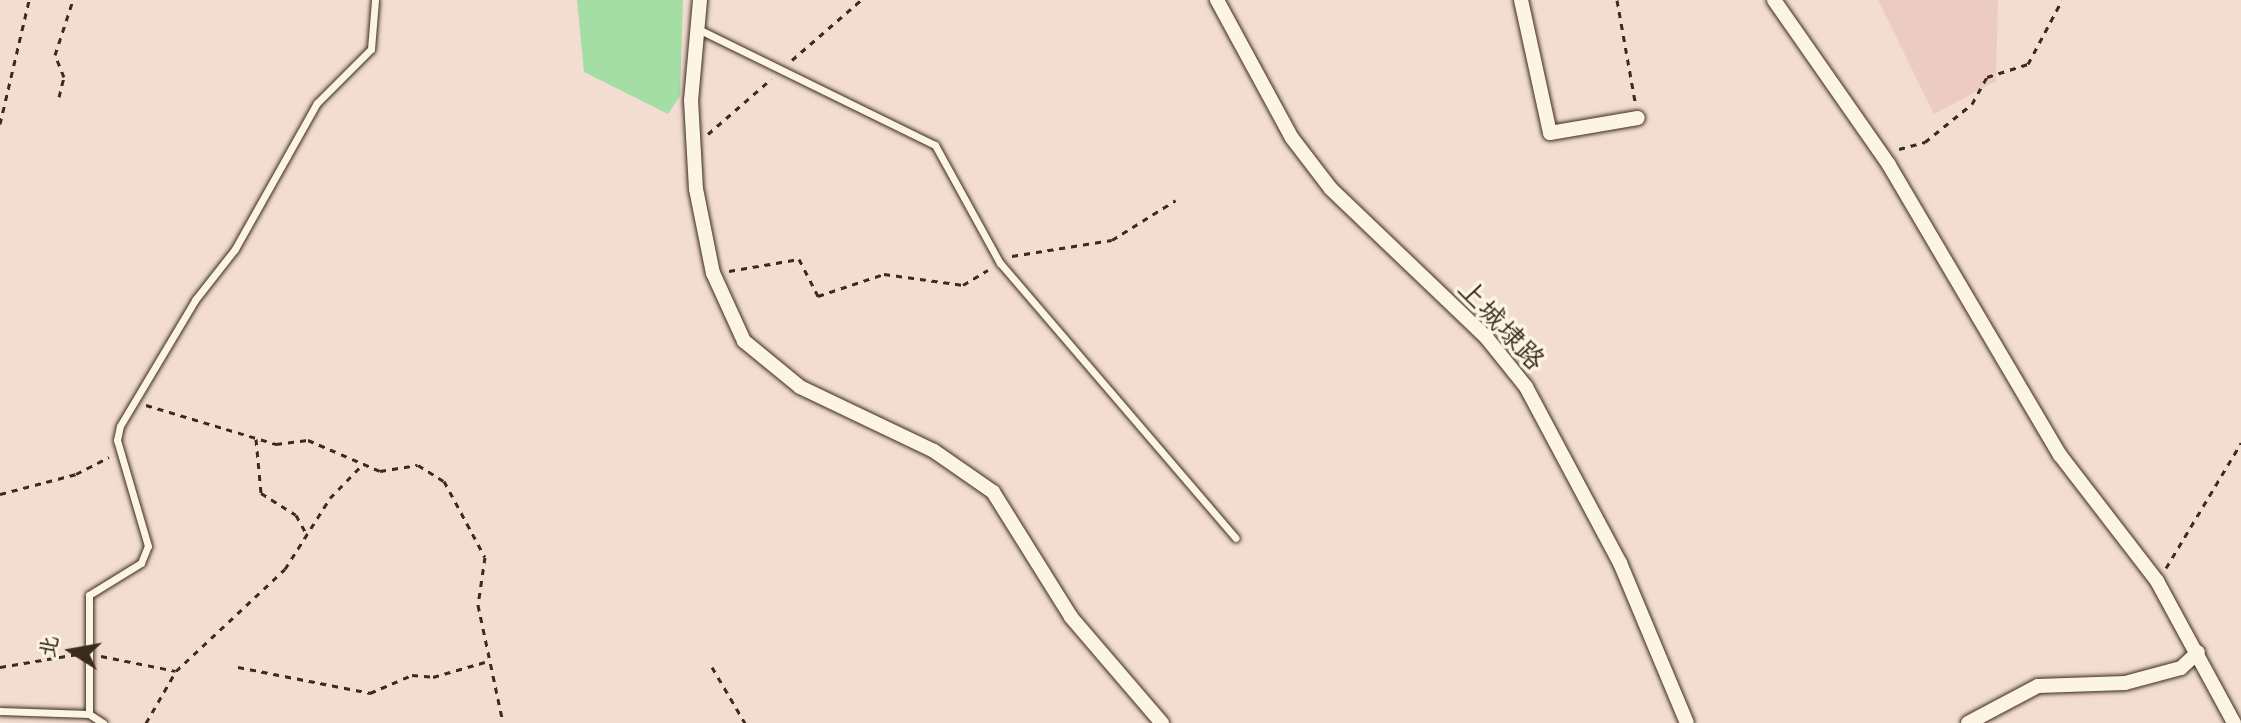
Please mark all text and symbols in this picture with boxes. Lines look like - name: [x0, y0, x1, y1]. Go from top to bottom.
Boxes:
- street label: 上城埭路: [1452, 272, 1552, 376]
- north arrow: [32, 611, 112, 691]
- text: 北: [32, 633, 64, 660]

